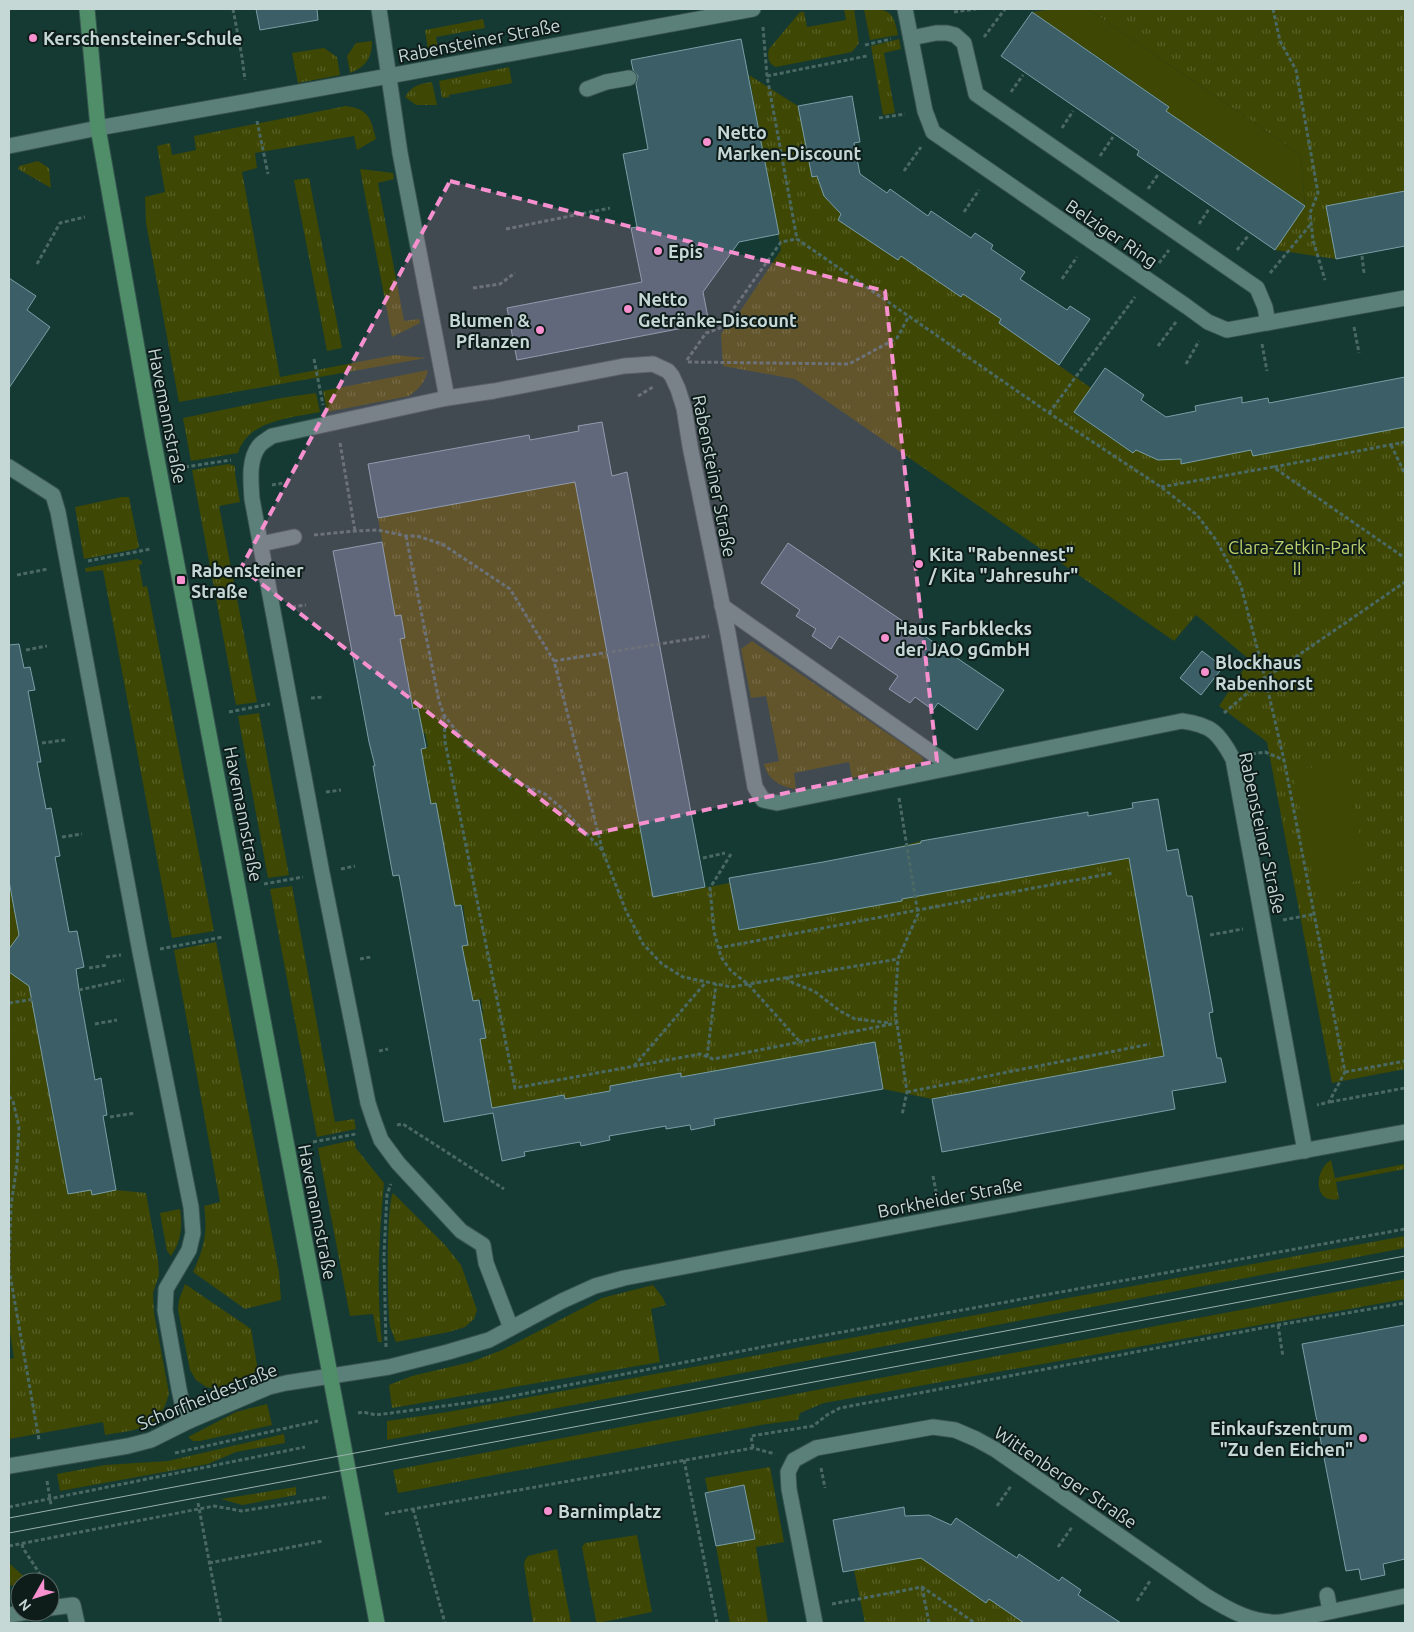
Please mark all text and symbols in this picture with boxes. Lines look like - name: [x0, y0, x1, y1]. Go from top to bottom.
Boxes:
- street label: Rabensteiner Straße: [396, 14, 562, 66]
- place label: Kerschensteiner-Schule: [43, 28, 242, 48]
- marker: Kerschensteiner-Schule: [27, 32, 39, 44]
- place label: Netto Marken-Discount: [717, 122, 862, 163]
- marker: Netto Marken-Discount: [701, 136, 713, 148]
- street label: Belziger Ring: [1062, 195, 1162, 271]
- place label: Epis: [668, 241, 703, 261]
- marker: Epis: [652, 245, 664, 257]
- place label: Netto Getränke-Discount: [638, 289, 797, 330]
- marker: Netto Getränke-Discount: [622, 303, 634, 315]
- place label: Blumen & Pflanzen: [449, 310, 531, 351]
- marker: Blumen & Pflanzen: [534, 324, 546, 336]
- street label: Havemannstraße: [145, 347, 191, 485]
- street label: Rabensteiner Straße: [689, 393, 741, 559]
- park label: Clara-Zetkin-Park II: [1228, 537, 1366, 578]
- place label: Kita "Rabennest" / Kita "Jahresuhr": [928, 544, 1078, 585]
- marker: Kita "Rabennest" / Kita "Jahresuhr": [913, 558, 925, 570]
- place label: Rabensteiner Straße: [191, 560, 304, 601]
- marker: Rabensteiner Straße: [175, 574, 187, 586]
- place label: Haus Farbklecks der JAO gGmbH: [895, 618, 1032, 659]
- marker: Haus Farbklecks der JAO gGmbH: [879, 632, 891, 644]
- place label: Blockhaus Rabenhorst: [1215, 652, 1313, 693]
- marker: Blockhaus Rabenhorst: [1199, 666, 1211, 678]
- street label: Havemannstraße: [221, 745, 267, 883]
- street label: Rabensteiner Straße: [1236, 750, 1290, 916]
- street label: Havemannstraße: [295, 1143, 341, 1281]
- street label: Borkheider Straße: [876, 1173, 1024, 1221]
- street label: Schorfheidestraße: [134, 1359, 280, 1433]
- place label: Einkaufszentrum "Zu den Eichen": [1210, 1418, 1353, 1459]
- street label: Wittenberger Straße: [991, 1422, 1141, 1532]
- marker: Einkaufszentrum "Zu den Eichen": [1357, 1432, 1369, 1444]
- place label: Barnimplatz: [558, 1501, 661, 1521]
- marker: Barnimplatz: [542, 1505, 554, 1517]
- north arrow: [10, 1572, 60, 1622]
- text: N: [15, 1596, 34, 1614]

